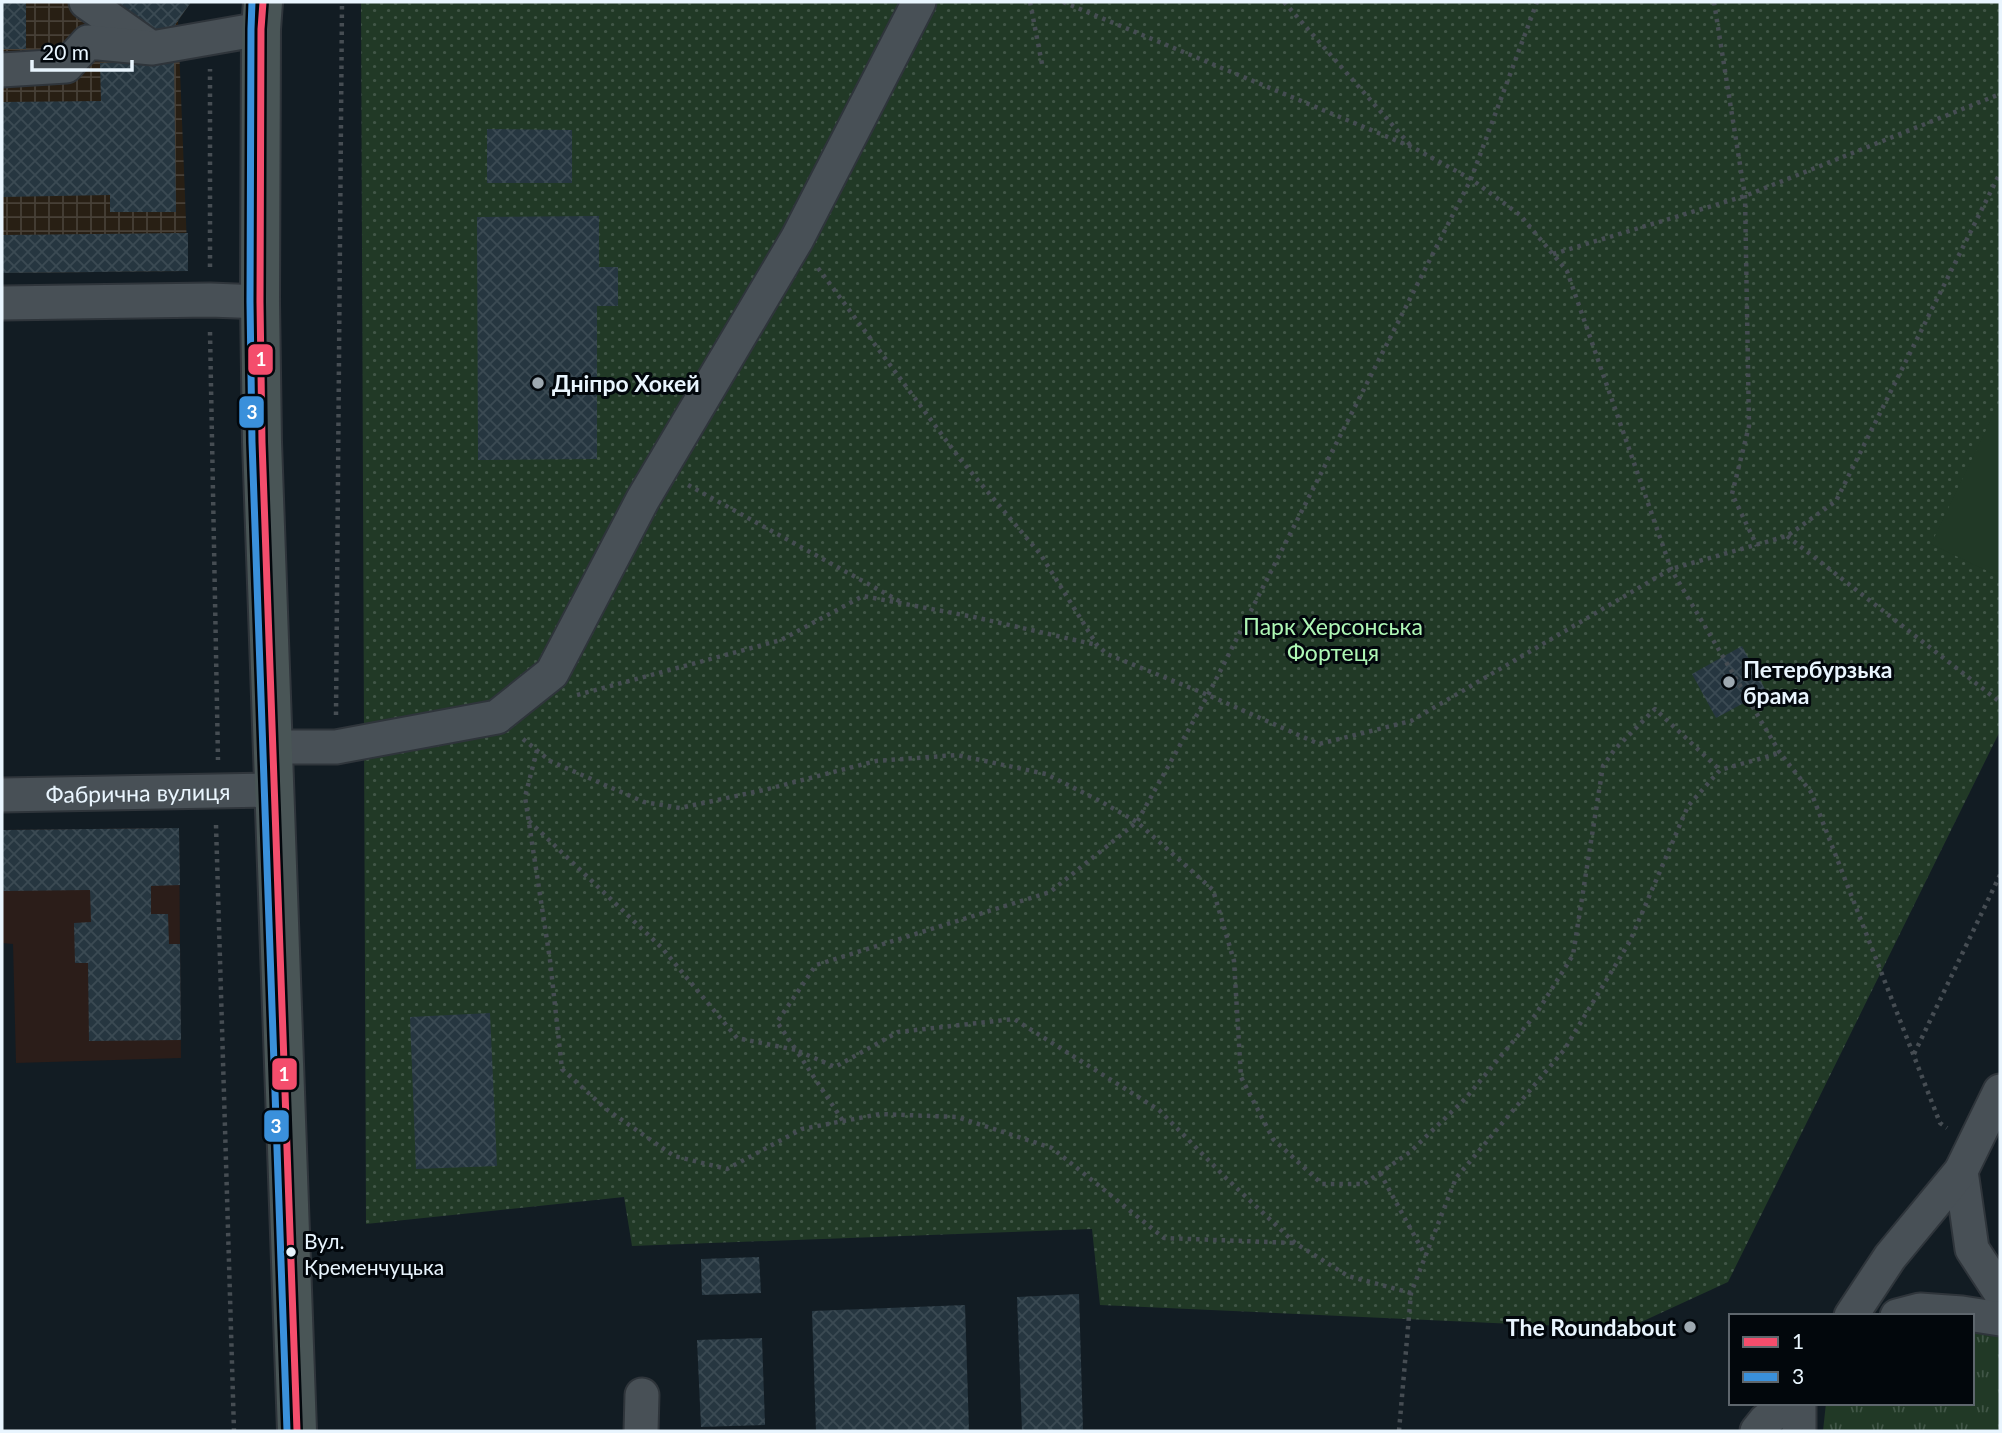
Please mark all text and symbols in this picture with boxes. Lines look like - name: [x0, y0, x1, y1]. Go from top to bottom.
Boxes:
- scale bar: [32, 28, 131, 72]
- text: 20 m: [42, 39, 89, 64]
- line badge: 1: [247, 343, 274, 376]
- text: 1: [255, 347, 267, 370]
- place label: Дніпро Хокей: [552, 369, 700, 397]
- marker: Дніпро Хокей: [530, 375, 546, 391]
- line badge: 3: [238, 395, 265, 429]
- text: 3: [246, 400, 258, 423]
- park label: Парк Херсонська Фортеця: [1243, 612, 1423, 666]
- place label: Петербурзька брама: [1743, 655, 1893, 709]
- marker: Петербурзька брама: [1721, 674, 1737, 690]
- street label: Фабрична вулиця: [45, 777, 231, 808]
- line badge: 1: [271, 1057, 298, 1091]
- text: 1: [278, 1062, 290, 1085]
- line badge: 3: [263, 1109, 290, 1143]
- text: 3: [270, 1114, 282, 1137]
- place label: Вул. Кременчуцька: [304, 1228, 444, 1279]
- marker: Вул. Кременчуцька: [284, 1245, 298, 1259]
- place label: The Roundabout: [1506, 1313, 1676, 1341]
- legend: [1729, 1314, 1974, 1405]
- marker: The Roundabout: [1682, 1319, 1698, 1335]
- text: 1: [1792, 1328, 1804, 1353]
- text: 3: [1792, 1363, 1804, 1388]

